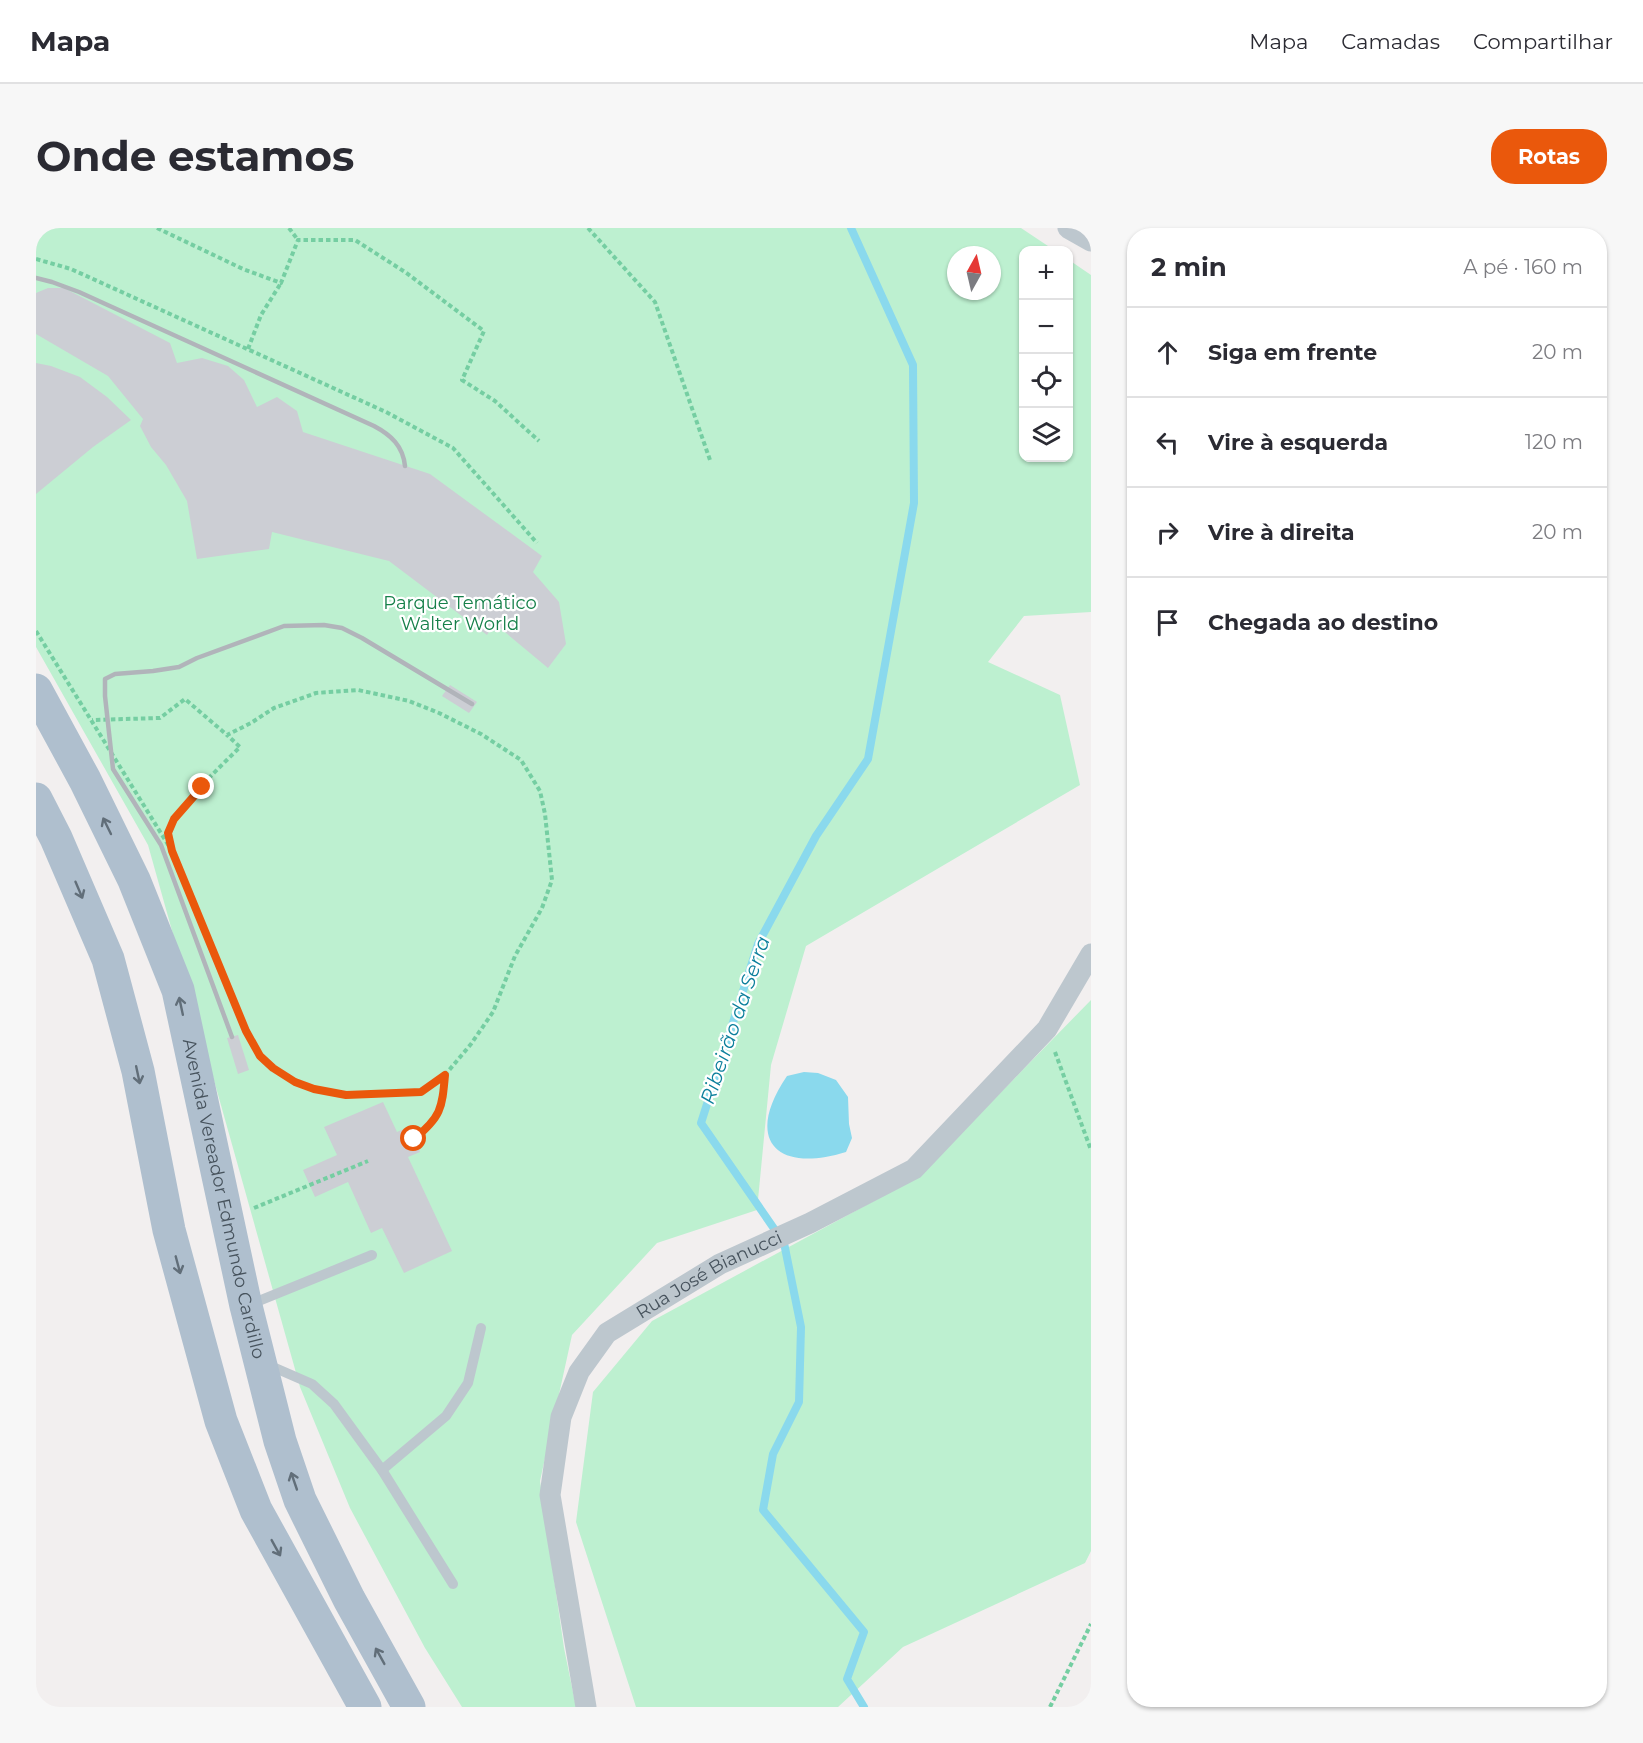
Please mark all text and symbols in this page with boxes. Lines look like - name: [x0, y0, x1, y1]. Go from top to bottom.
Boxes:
- text: Mapa: [30, 24, 110, 58]
- text: Mapa: [1249, 29, 1308, 54]
- text: Camadas: [1341, 29, 1440, 54]
- text: Compartilhar: [1473, 29, 1613, 54]
- button: Rotas: [1491, 129, 1607, 184]
- text: Onde estamos: [36, 130, 354, 182]
- north arrow: [947, 246, 1001, 300]
- map controls: [1019, 246, 1073, 462]
- button: +: [1019, 246, 1073, 300]
- text: 2 min: [1151, 251, 1227, 283]
- text: A pé · 160 m: [1463, 255, 1583, 279]
- button: −: [1019, 300, 1073, 354]
- icon: ahead: [1151, 336, 1184, 369]
- text: Siga em frente: [1208, 339, 1377, 366]
- text: 20 m: [1532, 340, 1583, 364]
- button: locate: [1019, 354, 1073, 408]
- button: layers: [1019, 408, 1073, 462]
- icon: left: [1151, 426, 1184, 459]
- text: Vire à esquerda: [1208, 429, 1388, 456]
- text: 120 m: [1525, 430, 1583, 454]
- icon: right: [1151, 516, 1184, 549]
- text: Vire à direita: [1208, 519, 1355, 546]
- text: 20 m: [1532, 520, 1583, 544]
- park label: Parque Temático Walter World: [383, 592, 537, 635]
- icon: arrive: [1151, 606, 1184, 639]
- text: Chegada ao destino: [1208, 609, 1438, 636]
- route end: [188, 773, 214, 799]
- one-way arrow: [101, 817, 113, 835]
- one-way arrow: [73, 880, 85, 898]
- water label: Ribeirão da Serra: [695, 933, 775, 1107]
- one-way arrow: [175, 996, 186, 1016]
- street label: Avenida Vereador Edmundo Cardillo: [178, 1036, 270, 1361]
- one-way arrow: [133, 1065, 145, 1084]
- route start: [400, 1125, 426, 1151]
- street label: Rua José Bianucci: [632, 1226, 786, 1324]
- one-way arrow: [173, 1255, 185, 1274]
- one-way arrow: [287, 1472, 298, 1491]
- one-way arrow: [270, 1539, 282, 1556]
- one-way arrow: [374, 1648, 386, 1665]

